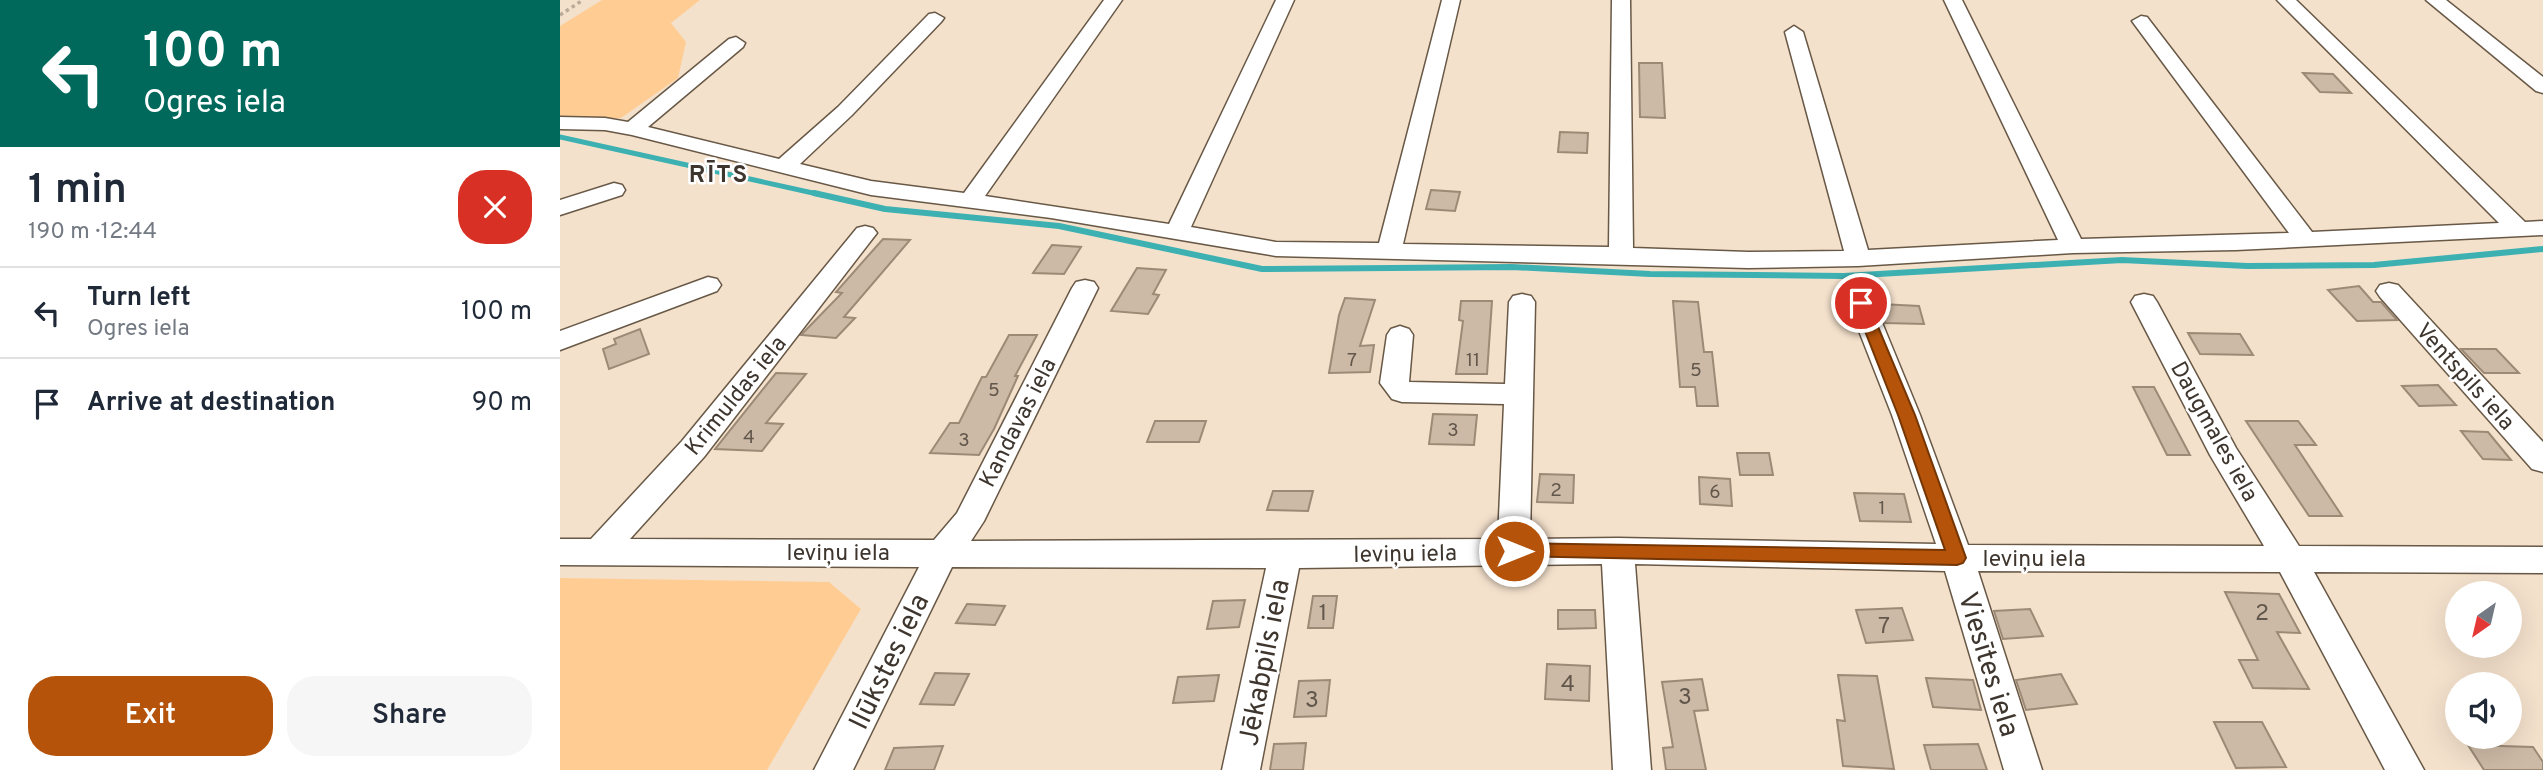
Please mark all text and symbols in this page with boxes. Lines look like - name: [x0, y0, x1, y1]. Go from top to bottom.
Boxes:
- text: 100 m: [143, 23, 282, 85]
- icon: left: [28, 28, 119, 119]
- text: Ogres iela: [143, 84, 286, 124]
- district label: RĪTS: [689, 160, 749, 191]
- text: 1 min: [28, 165, 127, 218]
- button: close: [458, 170, 532, 244]
- text: 190 m · 12:44: [28, 218, 157, 247]
- pin: [1831, 273, 1891, 333]
- text: Turn left: [87, 282, 191, 315]
- icon: arrive: [1842, 284, 1880, 322]
- icon: left: [28, 294, 66, 332]
- text: 100 m: [461, 296, 532, 329]
- text: Ogres iela: [87, 315, 190, 344]
- street label: Ventspils iela: [2408, 318, 2520, 437]
- street label: Krimuldas iela: [680, 331, 794, 462]
- house number: 7: [1347, 349, 1357, 373]
- house number: 11: [1466, 349, 1480, 373]
- street label: Kandavas iela: [974, 354, 1064, 493]
- street label: Daugmales iela: [2162, 357, 2263, 507]
- house number: 5: [1690, 359, 1702, 383]
- house number: 5: [988, 379, 1000, 403]
- icon: arrive: [28, 385, 66, 423]
- text: Arrive at destination: [87, 387, 335, 420]
- text: 90 m: [472, 387, 532, 420]
- house number: 3: [1447, 419, 1459, 443]
- house number: 4: [743, 426, 755, 450]
- house number: 3: [958, 429, 970, 453]
- house number: 2: [1550, 479, 1562, 503]
- house number: 6: [1709, 481, 1721, 505]
- house number: 1: [1878, 497, 1886, 521]
- position arrow: [1477, 514, 1551, 588]
- street label: Ieviņu iela: [786, 540, 890, 569]
- street label: Ieviņu iela: [1353, 540, 1457, 571]
- street label: Ieviņu iela: [1982, 546, 2086, 575]
- street label: Jēkabpils iela: [1232, 576, 1300, 749]
- north arrow: [2445, 581, 2522, 658]
- map controls: [2445, 581, 2522, 749]
- street label: Ilūkstes iela: [842, 588, 939, 736]
- street label: Viesītes iela: [1948, 588, 2026, 742]
- house number: 1: [1319, 600, 1327, 629]
- house number: 2: [2255, 600, 2269, 629]
- house number: 7: [1878, 613, 1890, 642]
- house number: 4: [1561, 671, 1575, 700]
- button: sound: [2445, 672, 2522, 749]
- button: Exit: [28, 676, 273, 756]
- button: Share: [287, 676, 532, 756]
- house number: 3: [1678, 684, 1692, 713]
- house number: 3: [1305, 687, 1319, 716]

